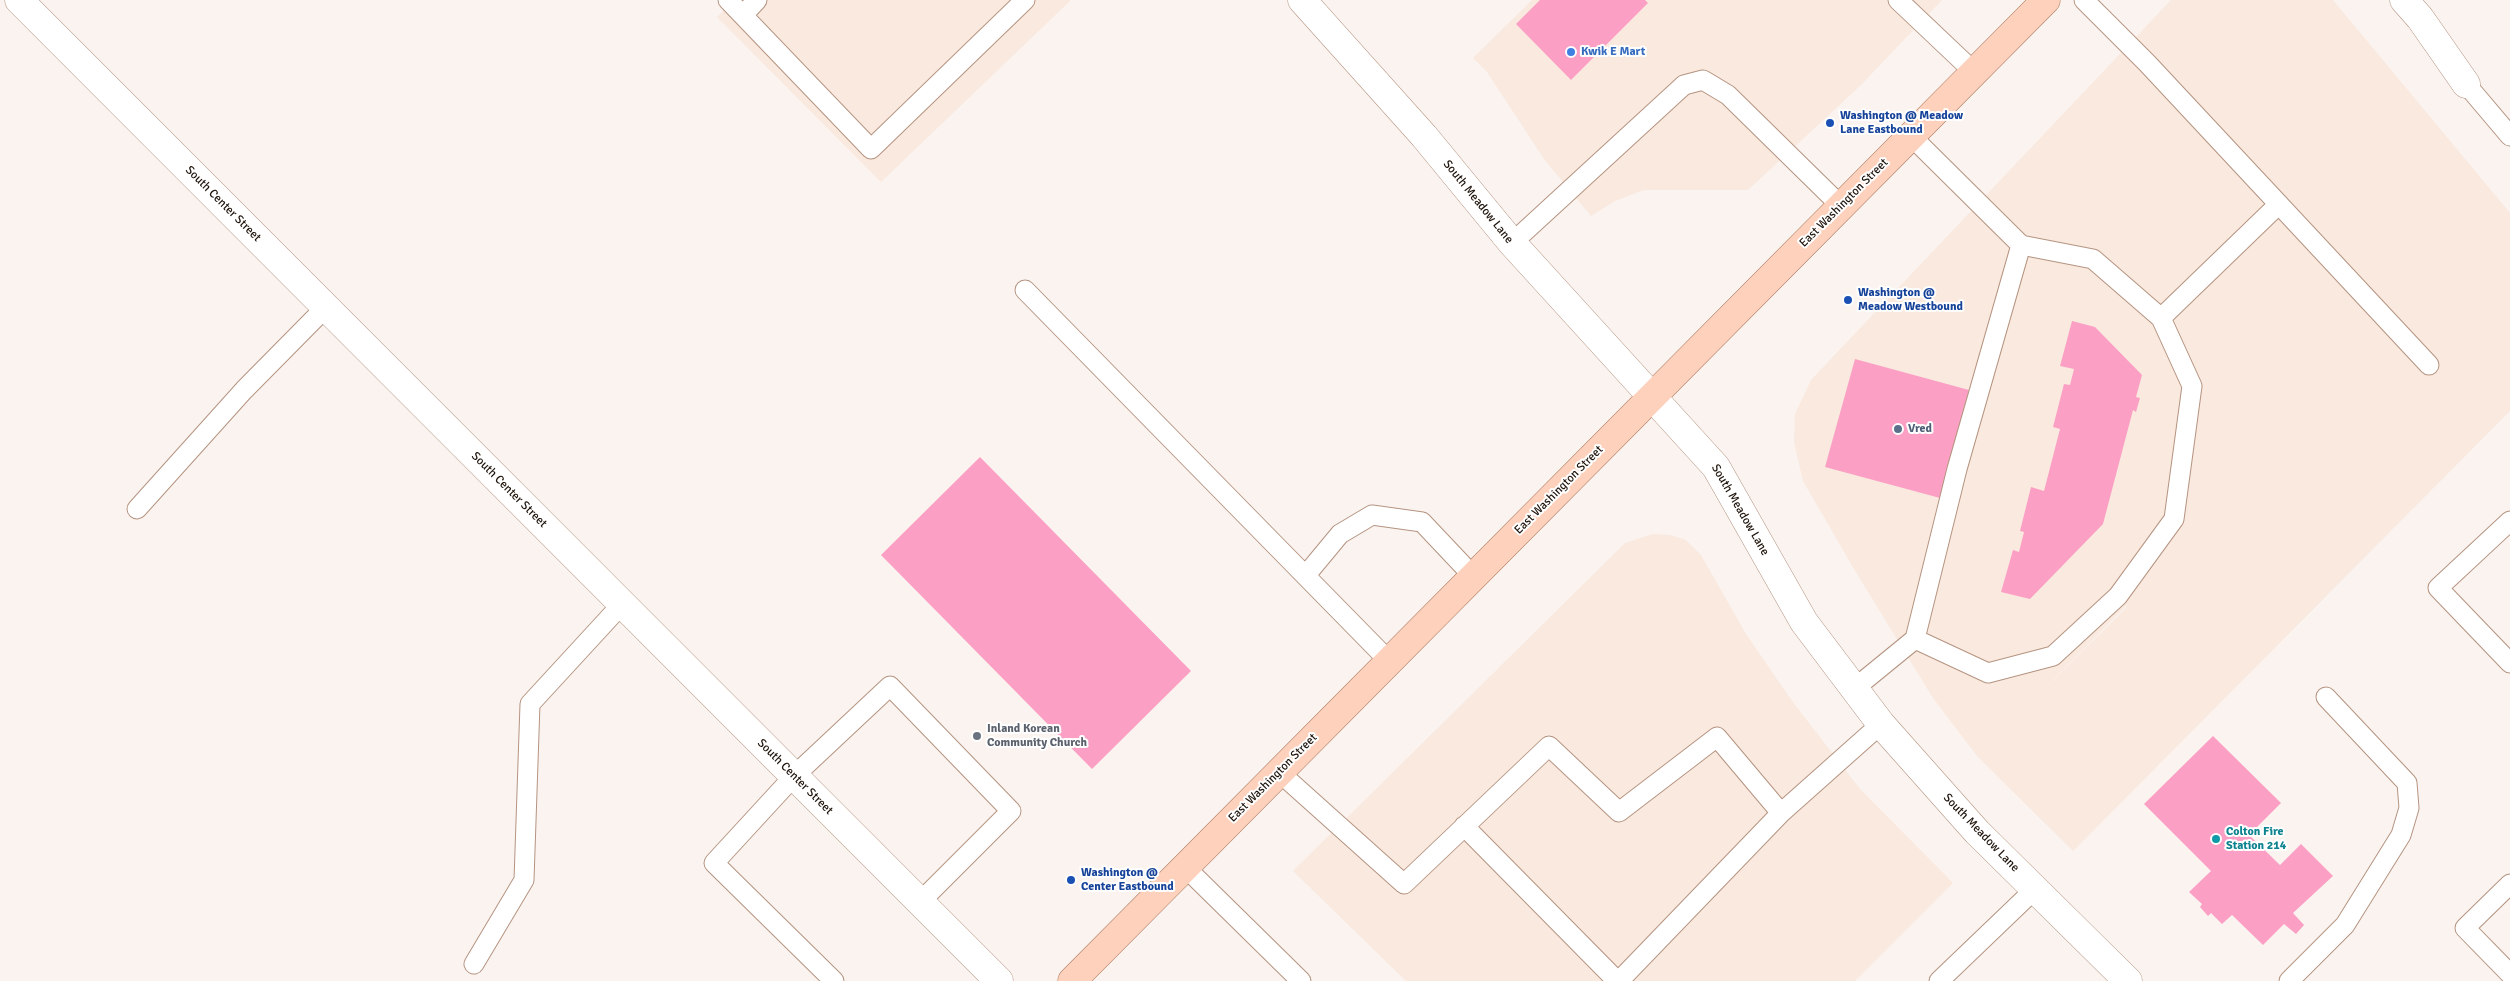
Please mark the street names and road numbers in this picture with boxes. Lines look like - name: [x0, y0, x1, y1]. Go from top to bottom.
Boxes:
- street label: East Washington Street: [1797, 156, 1891, 250]
- street label: South Meadow Lane: [1440, 157, 1516, 247]
- street label: South Center Street: [182, 163, 264, 245]
- street label: East Washington Street: [1512, 443, 1606, 537]
- street label: South Center Street: [468, 449, 550, 531]
- street label: South Meadow Lane: [1708, 462, 1772, 558]
- street label: East Washington Street: [1226, 731, 1320, 825]
- street label: South Center Street: [754, 736, 836, 818]
- street label: South Meadow Lane: [1940, 791, 2022, 875]

